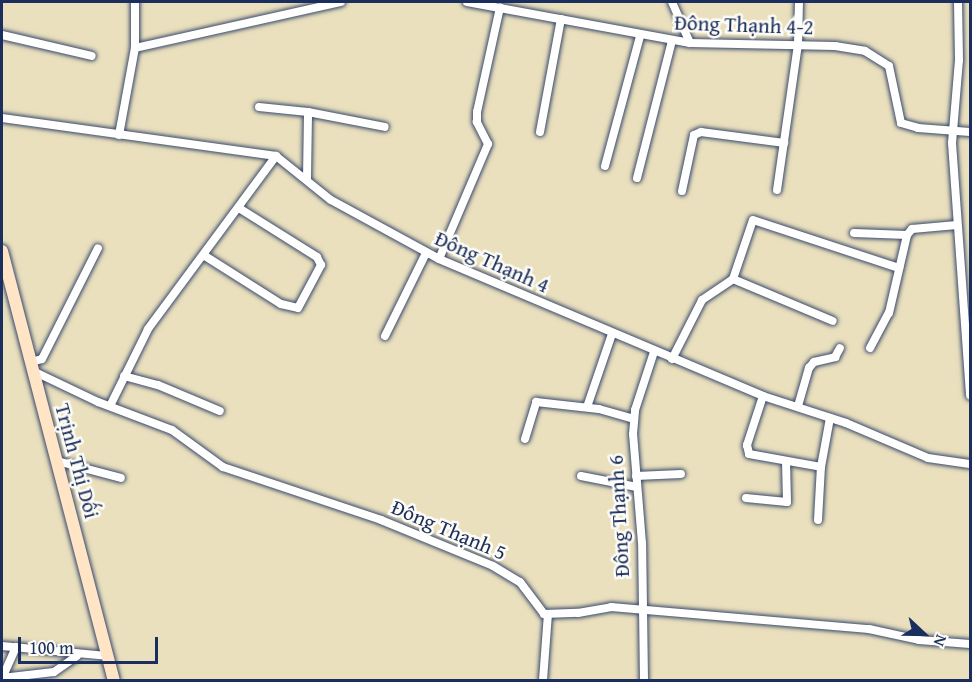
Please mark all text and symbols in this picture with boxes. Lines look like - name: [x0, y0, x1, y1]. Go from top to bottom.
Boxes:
- street label: Đông Thạnh 4-2: [674, 10, 814, 40]
- street label: Đông Thạnh 4: [431, 226, 553, 298]
- street label: Trịnh Thị Dối: [50, 401, 104, 521]
- street label: Đông Thạnh 6: [603, 454, 635, 578]
- street label: Đông Thạnh 5: [388, 495, 510, 565]
- north arrow: [894, 604, 954, 664]
- scale bar: [21, 625, 160, 663]
- text: N: [928, 631, 954, 650]
- text: 100 m: [29, 634, 74, 661]

